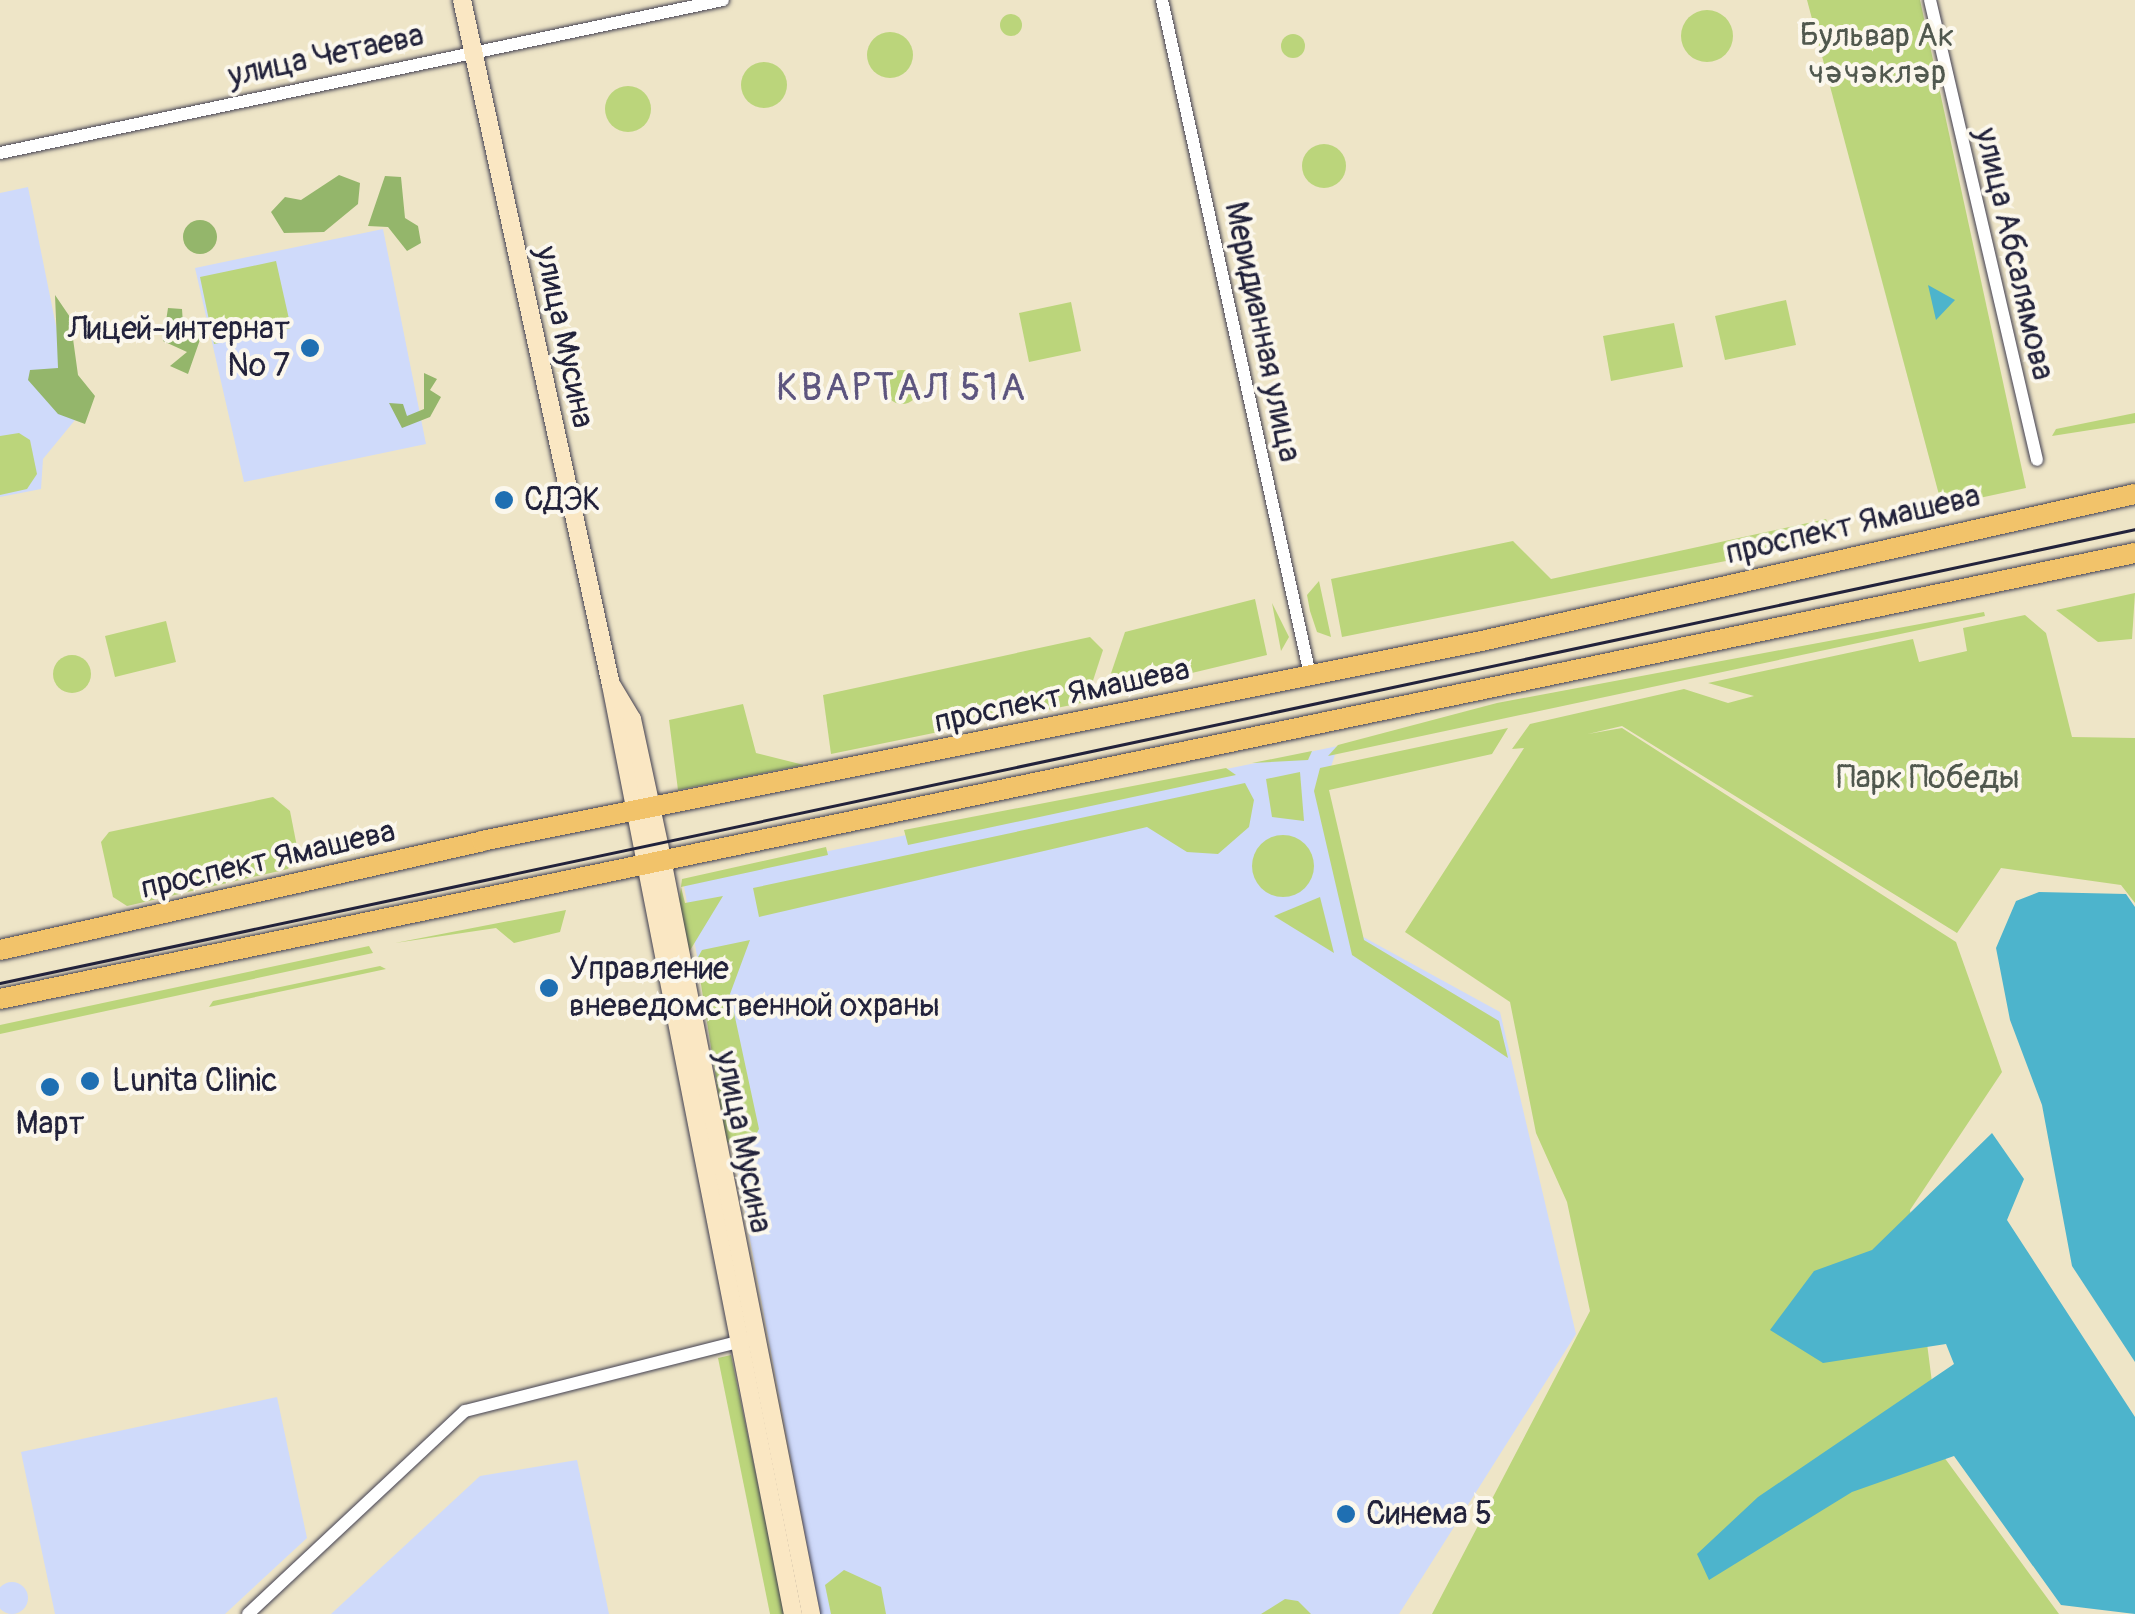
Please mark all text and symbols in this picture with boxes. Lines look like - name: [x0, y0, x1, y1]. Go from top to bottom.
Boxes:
- street label: улица Четаева: [225, 17, 427, 95]
- park label: Бульвар Ак чәчәкләр: [1800, 18, 1954, 93]
- street label: улица Абсалямова: [1966, 124, 2062, 384]
- street label: Меридианная улица: [1216, 198, 1308, 466]
- street label: улица Мусина: [526, 243, 602, 431]
- place label: Лицей-интернат № 7: [68, 311, 290, 386]
- marker: Лицей-интернат № 7: [299, 337, 321, 359]
- district label: КВАРТАЛ 51А: [776, 366, 1028, 412]
- street label: проспект Ямашева: [1722, 477, 1984, 573]
- place label: СДЭК: [524, 481, 601, 519]
- marker: СДЭК: [493, 489, 515, 511]
- street label: проспект Ямашева: [931, 650, 1193, 742]
- park label: Парк Победы: [1837, 759, 2019, 797]
- street label: проспект Ямашева: [137, 812, 399, 908]
- place label: Управление вневедомственной охраны: [569, 951, 940, 1026]
- marker: Управление вневедомственной охраны: [538, 977, 560, 999]
- street label: улица Мусина: [707, 1048, 779, 1236]
- place label: Lunita Clinic: [112, 1062, 277, 1100]
- marker: Lunita Clinic: [77, 1068, 103, 1094]
- marker: Март: [37, 1074, 63, 1100]
- place label: Март: [15, 1105, 85, 1143]
- place label: Синема 5: [1366, 1495, 1492, 1533]
- marker: Синема 5: [1335, 1503, 1357, 1525]

